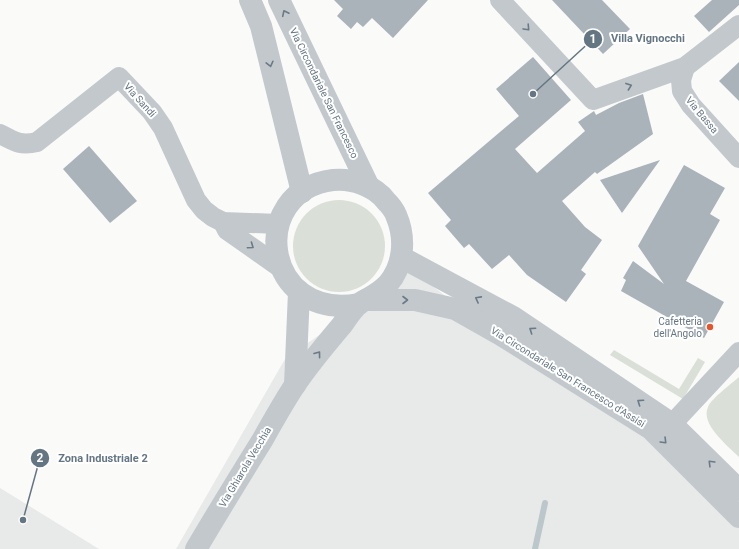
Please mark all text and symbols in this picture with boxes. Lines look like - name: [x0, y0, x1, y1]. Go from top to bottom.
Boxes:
- one-way arrow: [282, 9, 290, 17]
- one-way arrow: [522, 24, 529, 31]
- street label: Via Circondariale San Francesco: [288, 26, 361, 160]
- callout: Villa Vignocchi: [583, 27, 693, 50]
- text: 1: [590, 32, 596, 46]
- text: Villa Vignocchi: [611, 32, 685, 45]
- one-way arrow: [266, 60, 274, 67]
- street label: Via Sandi: [122, 81, 158, 119]
- one-way arrow: [626, 83, 633, 91]
- street label: Via Bassa: [684, 95, 720, 135]
- one-way arrow: [246, 241, 253, 248]
- one-way arrow: [402, 296, 408, 304]
- one-way arrow: [475, 296, 482, 303]
- place label: Cafetteria dell'Angolo: [654, 316, 702, 339]
- marker: Cafetteria dell'Angolo: [705, 322, 715, 332]
- street label: Via Circondariale San Francesco d'Assisi: [489, 325, 647, 429]
- one-way arrow: [529, 327, 536, 335]
- one-way arrow: [314, 352, 321, 359]
- one-way arrow: [637, 400, 644, 407]
- street label: Via Ghiarola Vecchia: [217, 425, 273, 509]
- one-way arrow: [659, 436, 667, 444]
- callout: Zona Industriale 2: [30, 446, 155, 469]
- text: 2: [37, 451, 44, 465]
- text: Zona Industriale 2: [58, 452, 148, 465]
- one-way arrow: [708, 460, 716, 468]

